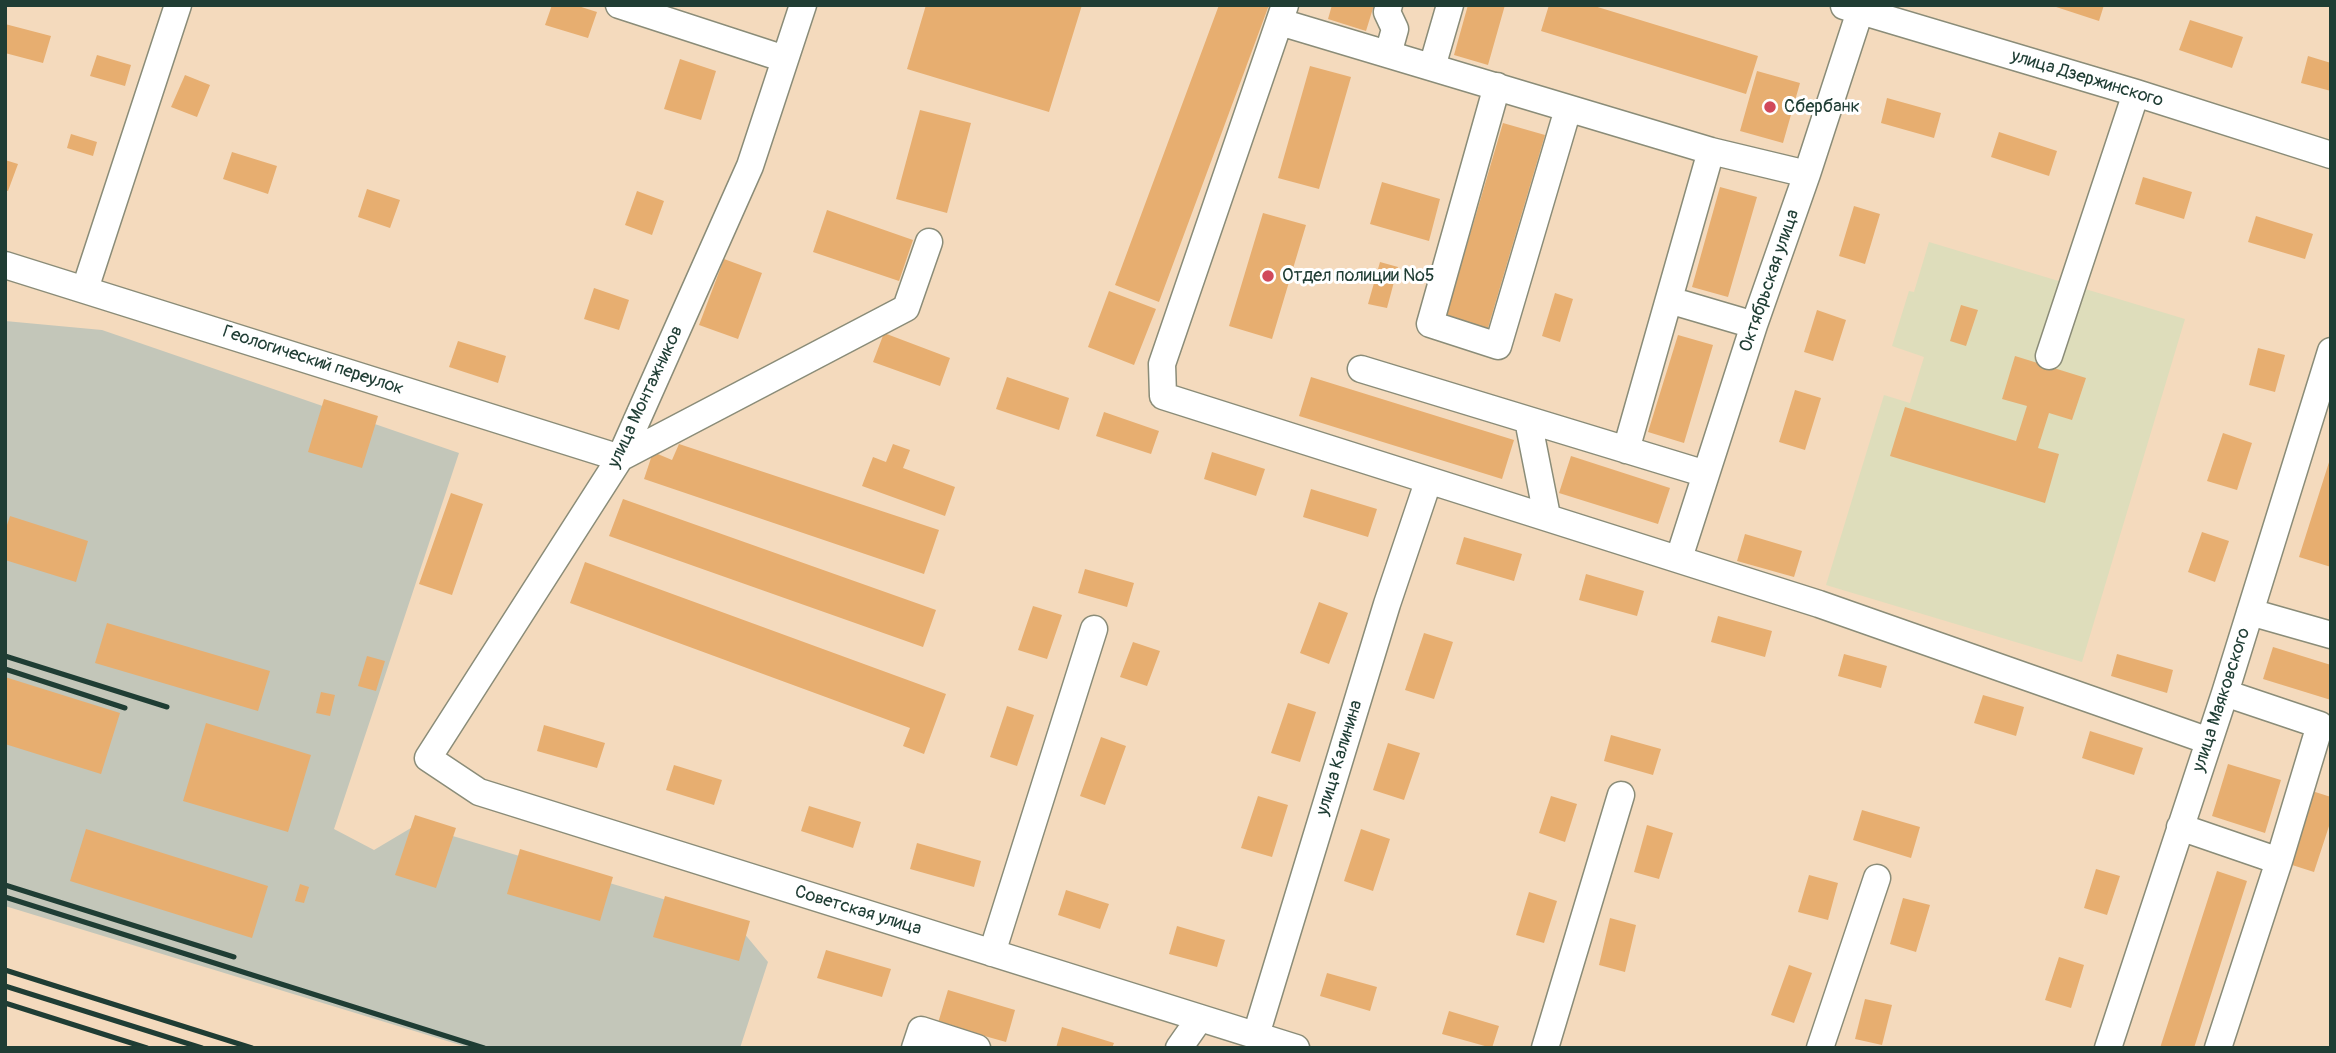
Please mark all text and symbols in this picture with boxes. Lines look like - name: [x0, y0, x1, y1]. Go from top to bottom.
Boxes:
- street label: улица Дзержинского: [2008, 46, 2166, 112]
- place label: Сбербанк: [1784, 96, 1860, 118]
- marker: Сбербанк: [1762, 99, 1778, 115]
- street label: Октябрьская улица: [1735, 207, 1805, 355]
- place label: Отдел полиции №5: [1282, 265, 1435, 287]
- marker: Отдел полиции №5: [1260, 268, 1276, 284]
- street label: Геологический переулок: [220, 322, 406, 400]
- street label: улица Монтажников: [604, 323, 688, 471]
- street label: улица Маяковского: [2189, 625, 2255, 775]
- street label: улица Калинина: [1312, 698, 1368, 818]
- street label: Советская улица: [792, 881, 924, 941]

